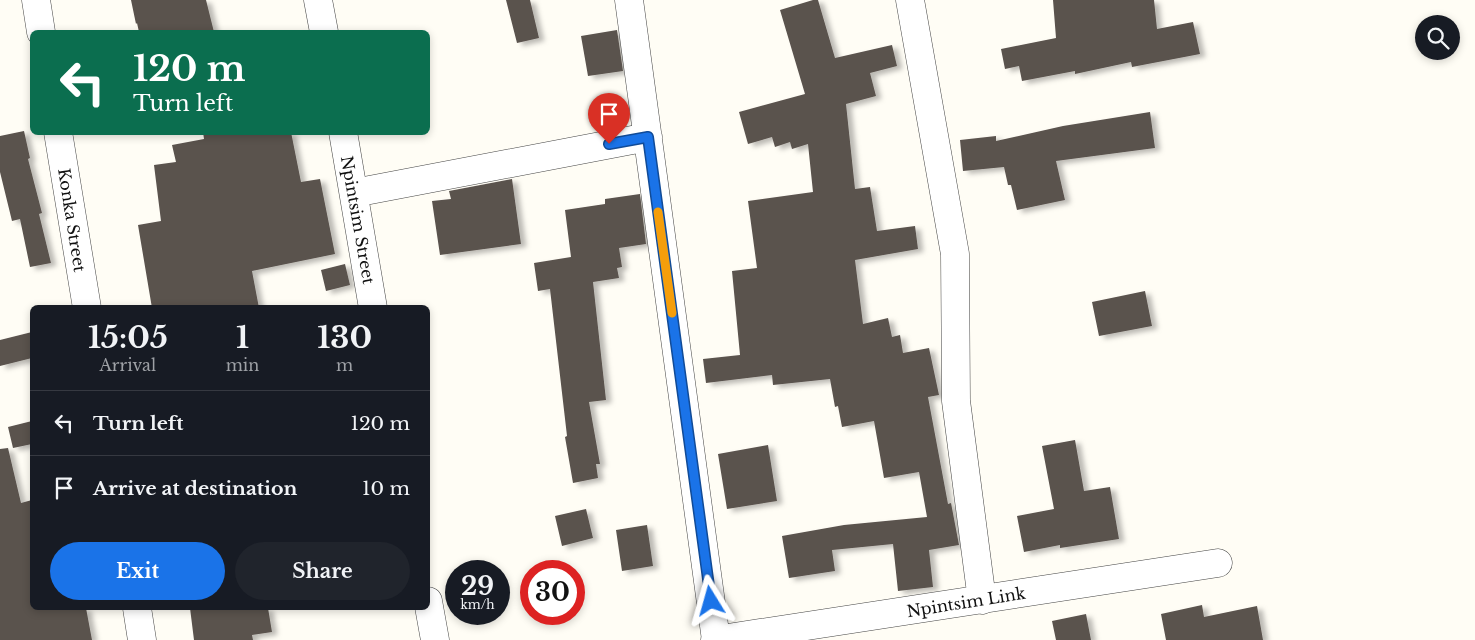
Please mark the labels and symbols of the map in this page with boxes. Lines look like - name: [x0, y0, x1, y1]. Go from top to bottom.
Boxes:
- pin: [588, 93, 630, 144]
- street label: Npintsim Street: [337, 154, 379, 286]
- street label: Konka Street: [54, 167, 90, 273]
- speed limit sign: 30: [520, 560, 585, 625]
- position arrow: [684, 574, 736, 626]
- street label: Npintsim Link: [905, 583, 1027, 621]

